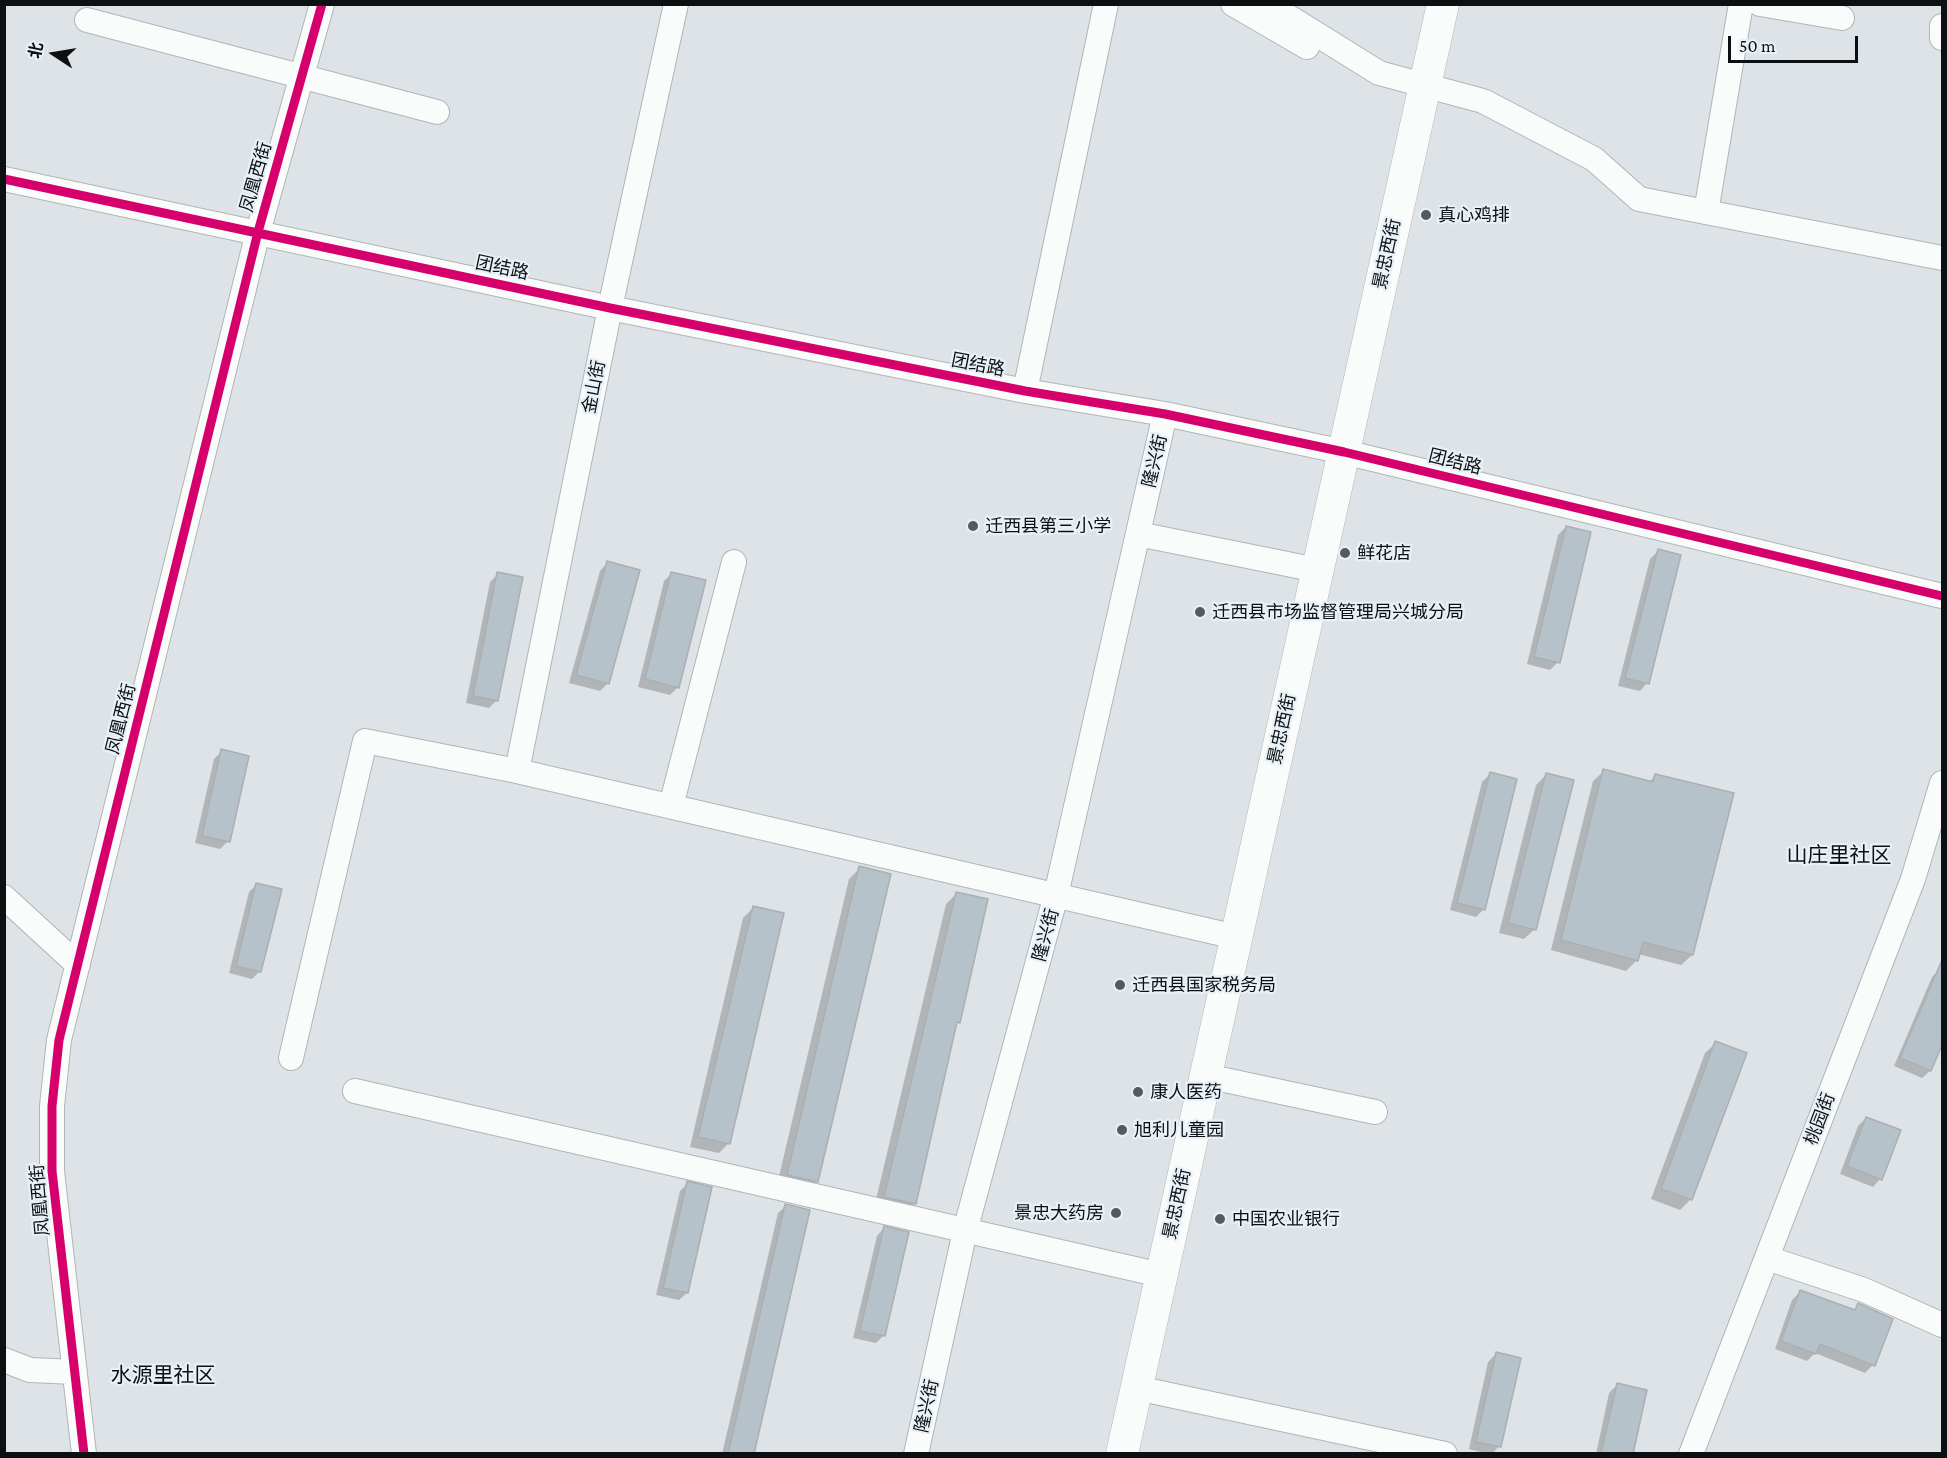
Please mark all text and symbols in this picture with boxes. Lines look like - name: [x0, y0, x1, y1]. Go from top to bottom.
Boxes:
- north arrow: [24, 24, 84, 84]
- scale bar: [1731, 24, 1862, 62]
- text: 50 m: [1739, 36, 1776, 56]
- text: 北: [26, 41, 46, 60]
- street label: 凤凰西街: [236, 139, 276, 215]
- place label: 真心鸡排: [1438, 204, 1510, 226]
- marker: 真心鸡排: [1419, 208, 1433, 222]
- street label: 景忠西街: [1369, 217, 1405, 291]
- street label: 团结路: [473, 252, 531, 284]
- street label: 团结路: [949, 349, 1007, 381]
- street label: 金山街: [578, 358, 610, 416]
- street label: 隆兴街: [1138, 432, 1172, 490]
- street label: 团结路: [1426, 445, 1484, 479]
- place label: 迁西县第三小学: [985, 515, 1111, 537]
- marker: 迁西县第三小学: [966, 519, 980, 533]
- place label: 鲜花店: [1357, 542, 1411, 564]
- marker: 鲜花店: [1338, 546, 1352, 560]
- place label: 迁西县市场监督管理局兴城分局: [1212, 601, 1464, 623]
- marker: 迁西县市场监督管理局兴城分局: [1193, 605, 1207, 619]
- street label: 凤凰西街: [102, 681, 140, 757]
- street label: 景忠西街: [1264, 692, 1300, 766]
- district label: 山庄里社区: [1787, 843, 1891, 869]
- street label: 隆兴街: [1029, 906, 1063, 964]
- place label: 迁西县国家税务局: [1132, 974, 1276, 996]
- marker: 迁西县国家税务局: [1113, 978, 1127, 992]
- place label: 康人医药: [1150, 1081, 1222, 1103]
- marker: 康人医药: [1131, 1085, 1145, 1099]
- street label: 桃园街: [1800, 1090, 1840, 1148]
- place label: 旭利儿童园: [1134, 1119, 1224, 1141]
- marker: 旭利儿童园: [1115, 1123, 1129, 1137]
- street label: 凤凰西街: [26, 1163, 54, 1237]
- street label: 景忠西街: [1159, 1167, 1195, 1241]
- place label: 景忠大药房: [1014, 1202, 1104, 1224]
- marker: 景忠大药房: [1109, 1206, 1123, 1220]
- place label: 中国农业银行: [1232, 1208, 1340, 1230]
- marker: 中国农业银行: [1213, 1212, 1227, 1226]
- district label: 水源里社区: [111, 1363, 215, 1389]
- street label: 隆兴街: [911, 1377, 943, 1435]

